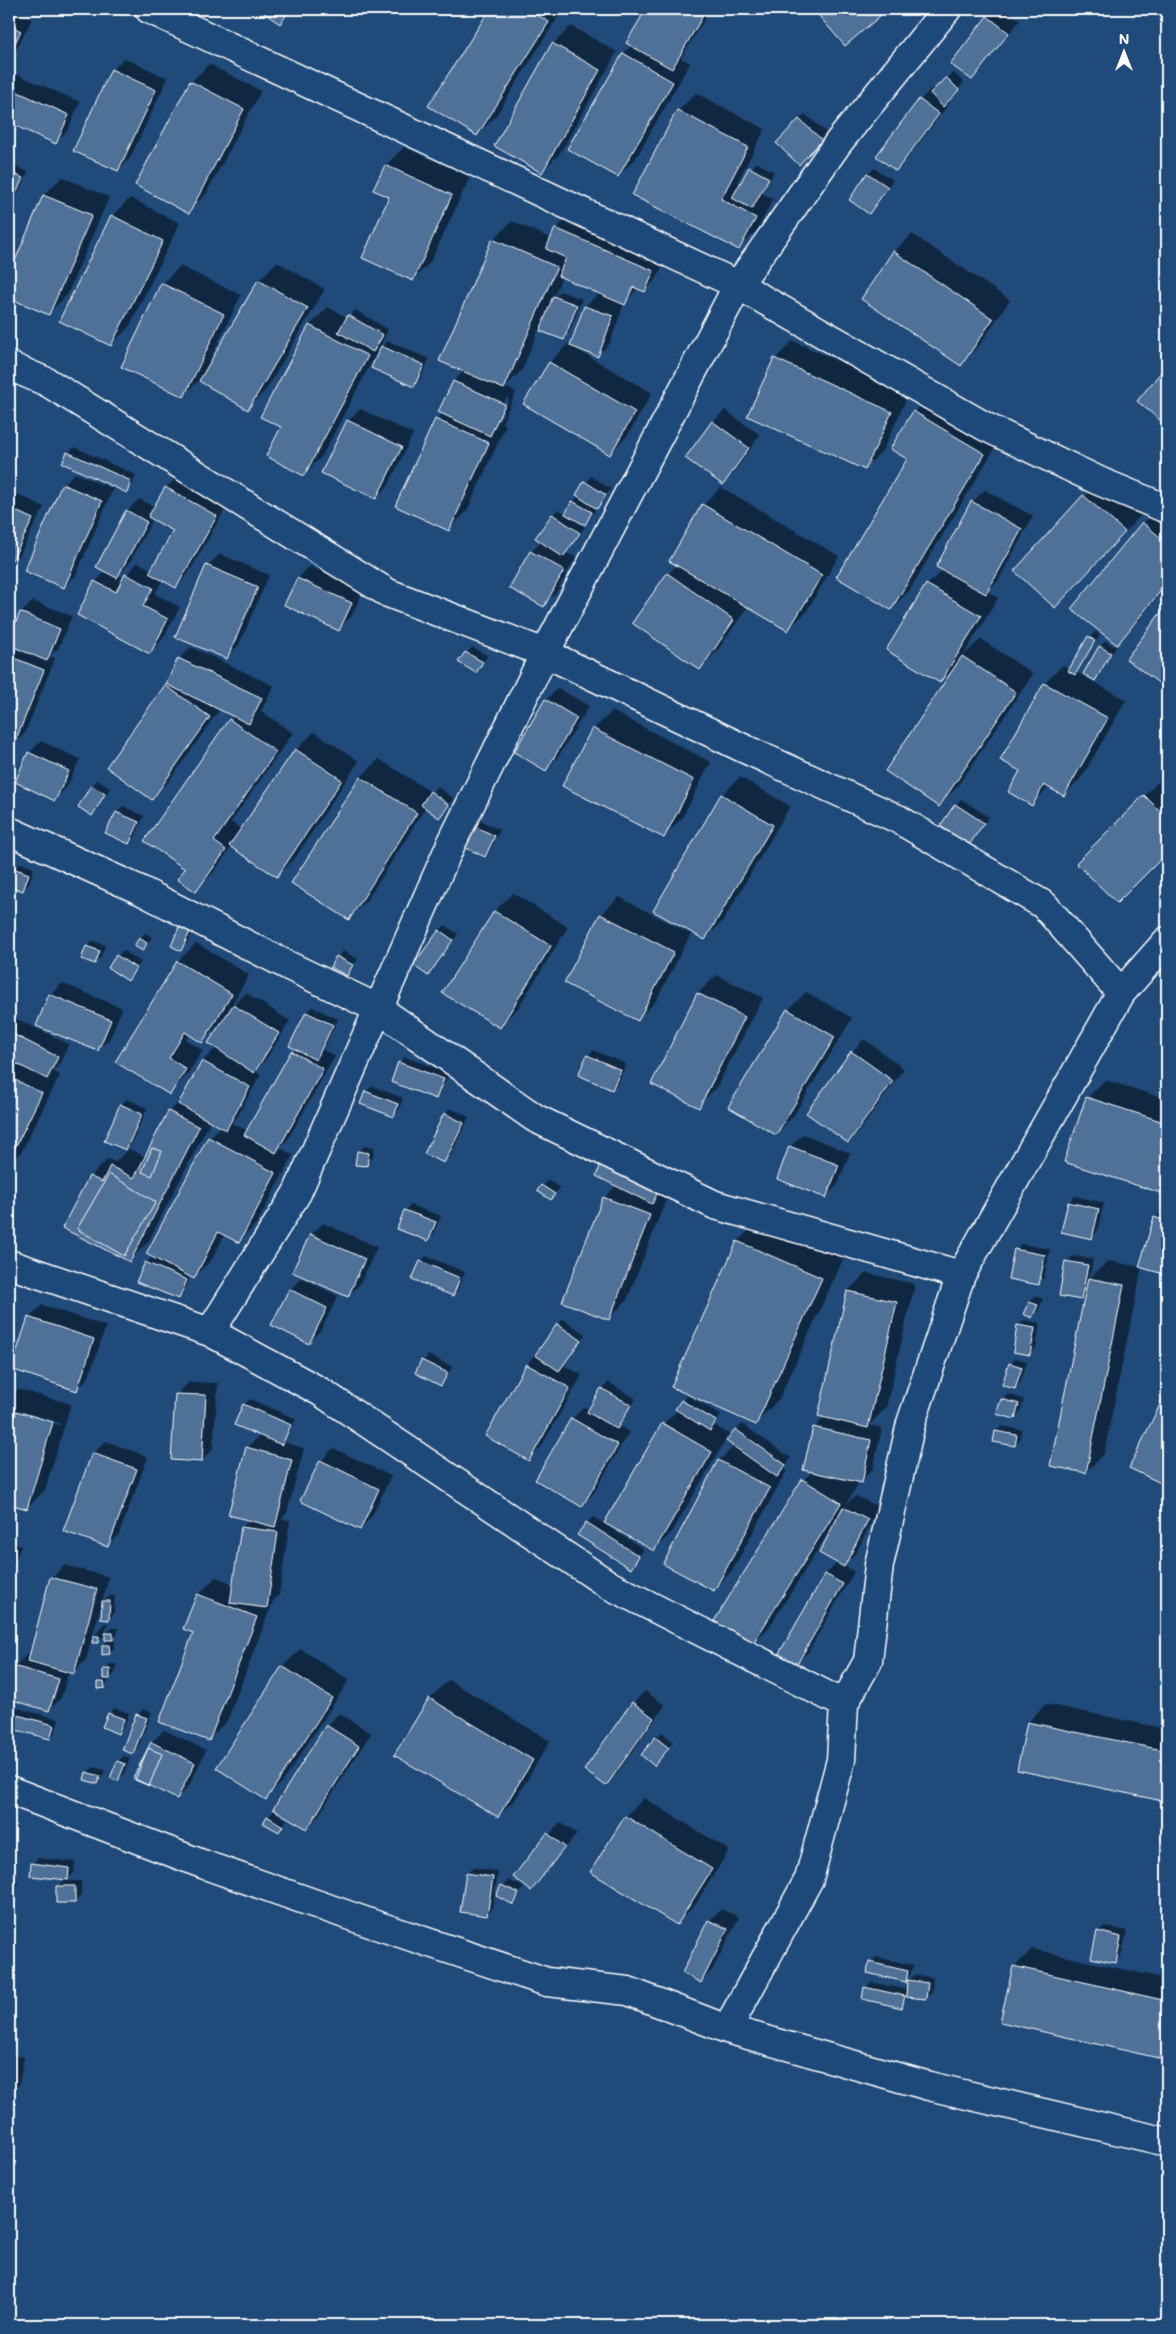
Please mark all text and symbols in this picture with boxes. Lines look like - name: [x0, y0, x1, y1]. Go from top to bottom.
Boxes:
- north arrow: [1098, 28, 1148, 78]
- text: N: [1119, 29, 1129, 48]

